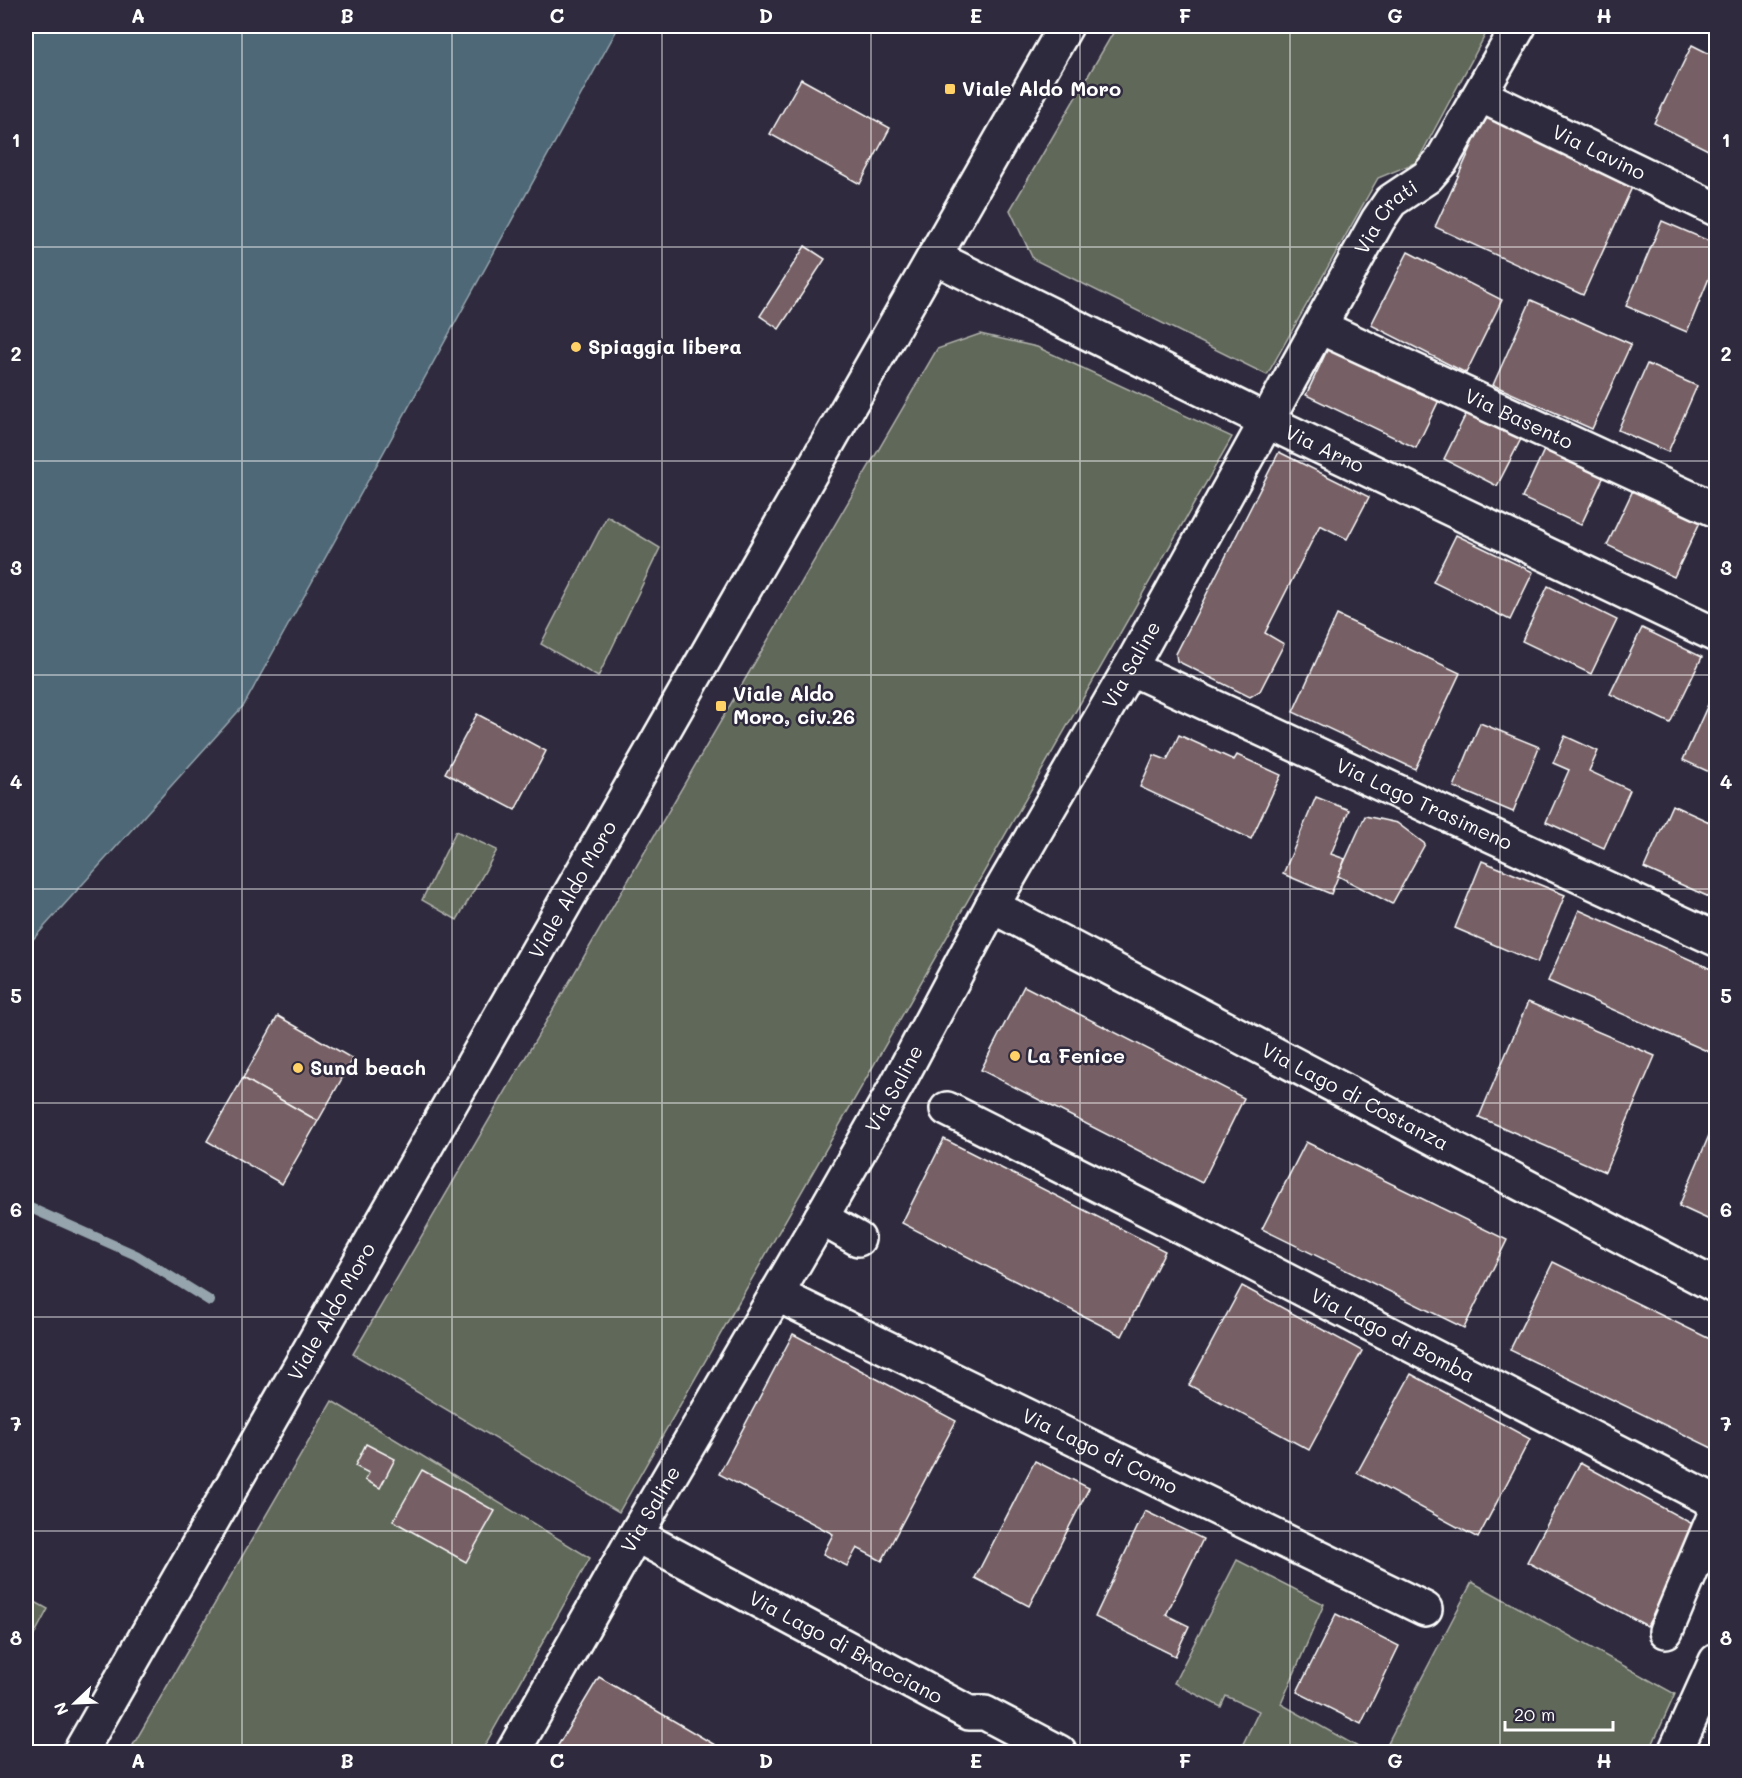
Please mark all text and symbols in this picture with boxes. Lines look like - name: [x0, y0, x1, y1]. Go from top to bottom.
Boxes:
- text: A: [131, 2, 145, 28]
- text: B: [340, 2, 354, 28]
- text: C: [550, 2, 565, 28]
- text: D: [759, 2, 773, 28]
- text: E: [970, 2, 982, 28]
- text: F: [1179, 2, 1192, 28]
- text: G: [1387, 2, 1403, 28]
- text: H: [1596, 2, 1612, 28]
- place label: Viale Aldo Moro: [962, 75, 1121, 101]
- marker: Viale Aldo Moro: [943, 82, 957, 96]
- street label: Via Lavino: [1548, 118, 1650, 185]
- text: 1: [12, 126, 20, 152]
- text: 1: [1722, 126, 1730, 152]
- street label: Via Crati: [1348, 173, 1422, 258]
- place label: Spiaggia libera: [588, 333, 742, 359]
- text: 2: [10, 340, 22, 366]
- marker: Spiaggia libera: [569, 340, 583, 354]
- text: 2: [1720, 340, 1732, 366]
- street label: Via Basento: [1461, 382, 1578, 454]
- street label: Via Arno: [1281, 418, 1369, 478]
- text: 3: [10, 554, 22, 580]
- text: 3: [1720, 554, 1732, 580]
- street label: Via Saline: [1096, 616, 1166, 713]
- place label: Viale Aldo Moro, civ.26: [733, 680, 855, 729]
- marker: Viale Aldo Moro, civ.26: [714, 699, 728, 713]
- street label: Via Lago Trasimeno: [1332, 751, 1517, 855]
- text: 4: [10, 768, 23, 794]
- text: 4: [1720, 768, 1733, 794]
- street label: Viale Aldo Moro: [522, 815, 621, 963]
- text: 5: [10, 982, 22, 1008]
- text: 5: [1720, 982, 1732, 1008]
- street label: Via Lago di Costanza: [1257, 1036, 1454, 1155]
- street label: Via Saline: [859, 1040, 928, 1137]
- place label: La Fenice: [1027, 1042, 1125, 1068]
- marker: La Fenice: [1008, 1049, 1022, 1063]
- place label: Sund beach: [310, 1054, 426, 1080]
- marker: Sund beach: [291, 1061, 305, 1075]
- text: 6: [10, 1196, 22, 1222]
- text: 6: [1720, 1196, 1732, 1222]
- street label: Viale Aldo Moro: [281, 1237, 380, 1385]
- street label: Via Lago di Bomba: [1307, 1281, 1480, 1388]
- street label: Via Lago di Como: [1018, 1401, 1183, 1499]
- text: 7: [10, 1410, 22, 1436]
- text: 7: [1720, 1410, 1732, 1436]
- street label: Via Saline: [614, 1461, 685, 1557]
- street label: Via Lago di Bracciano: [745, 1584, 948, 1709]
- text: 8: [10, 1624, 22, 1650]
- text: 8: [1720, 1624, 1732, 1650]
- north arrow: [45, 1673, 105, 1733]
- scale bar: [1505, 1694, 1613, 1732]
- text: N: [49, 1699, 73, 1719]
- text: 20 m: [1514, 1702, 1555, 1726]
- text: A: [131, 1747, 145, 1773]
- text: B: [340, 1747, 354, 1773]
- text: C: [550, 1747, 565, 1773]
- text: D: [759, 1747, 773, 1773]
- text: E: [970, 1747, 982, 1773]
- text: F: [1179, 1747, 1192, 1773]
- text: G: [1387, 1747, 1403, 1773]
- text: H: [1596, 1747, 1612, 1773]

